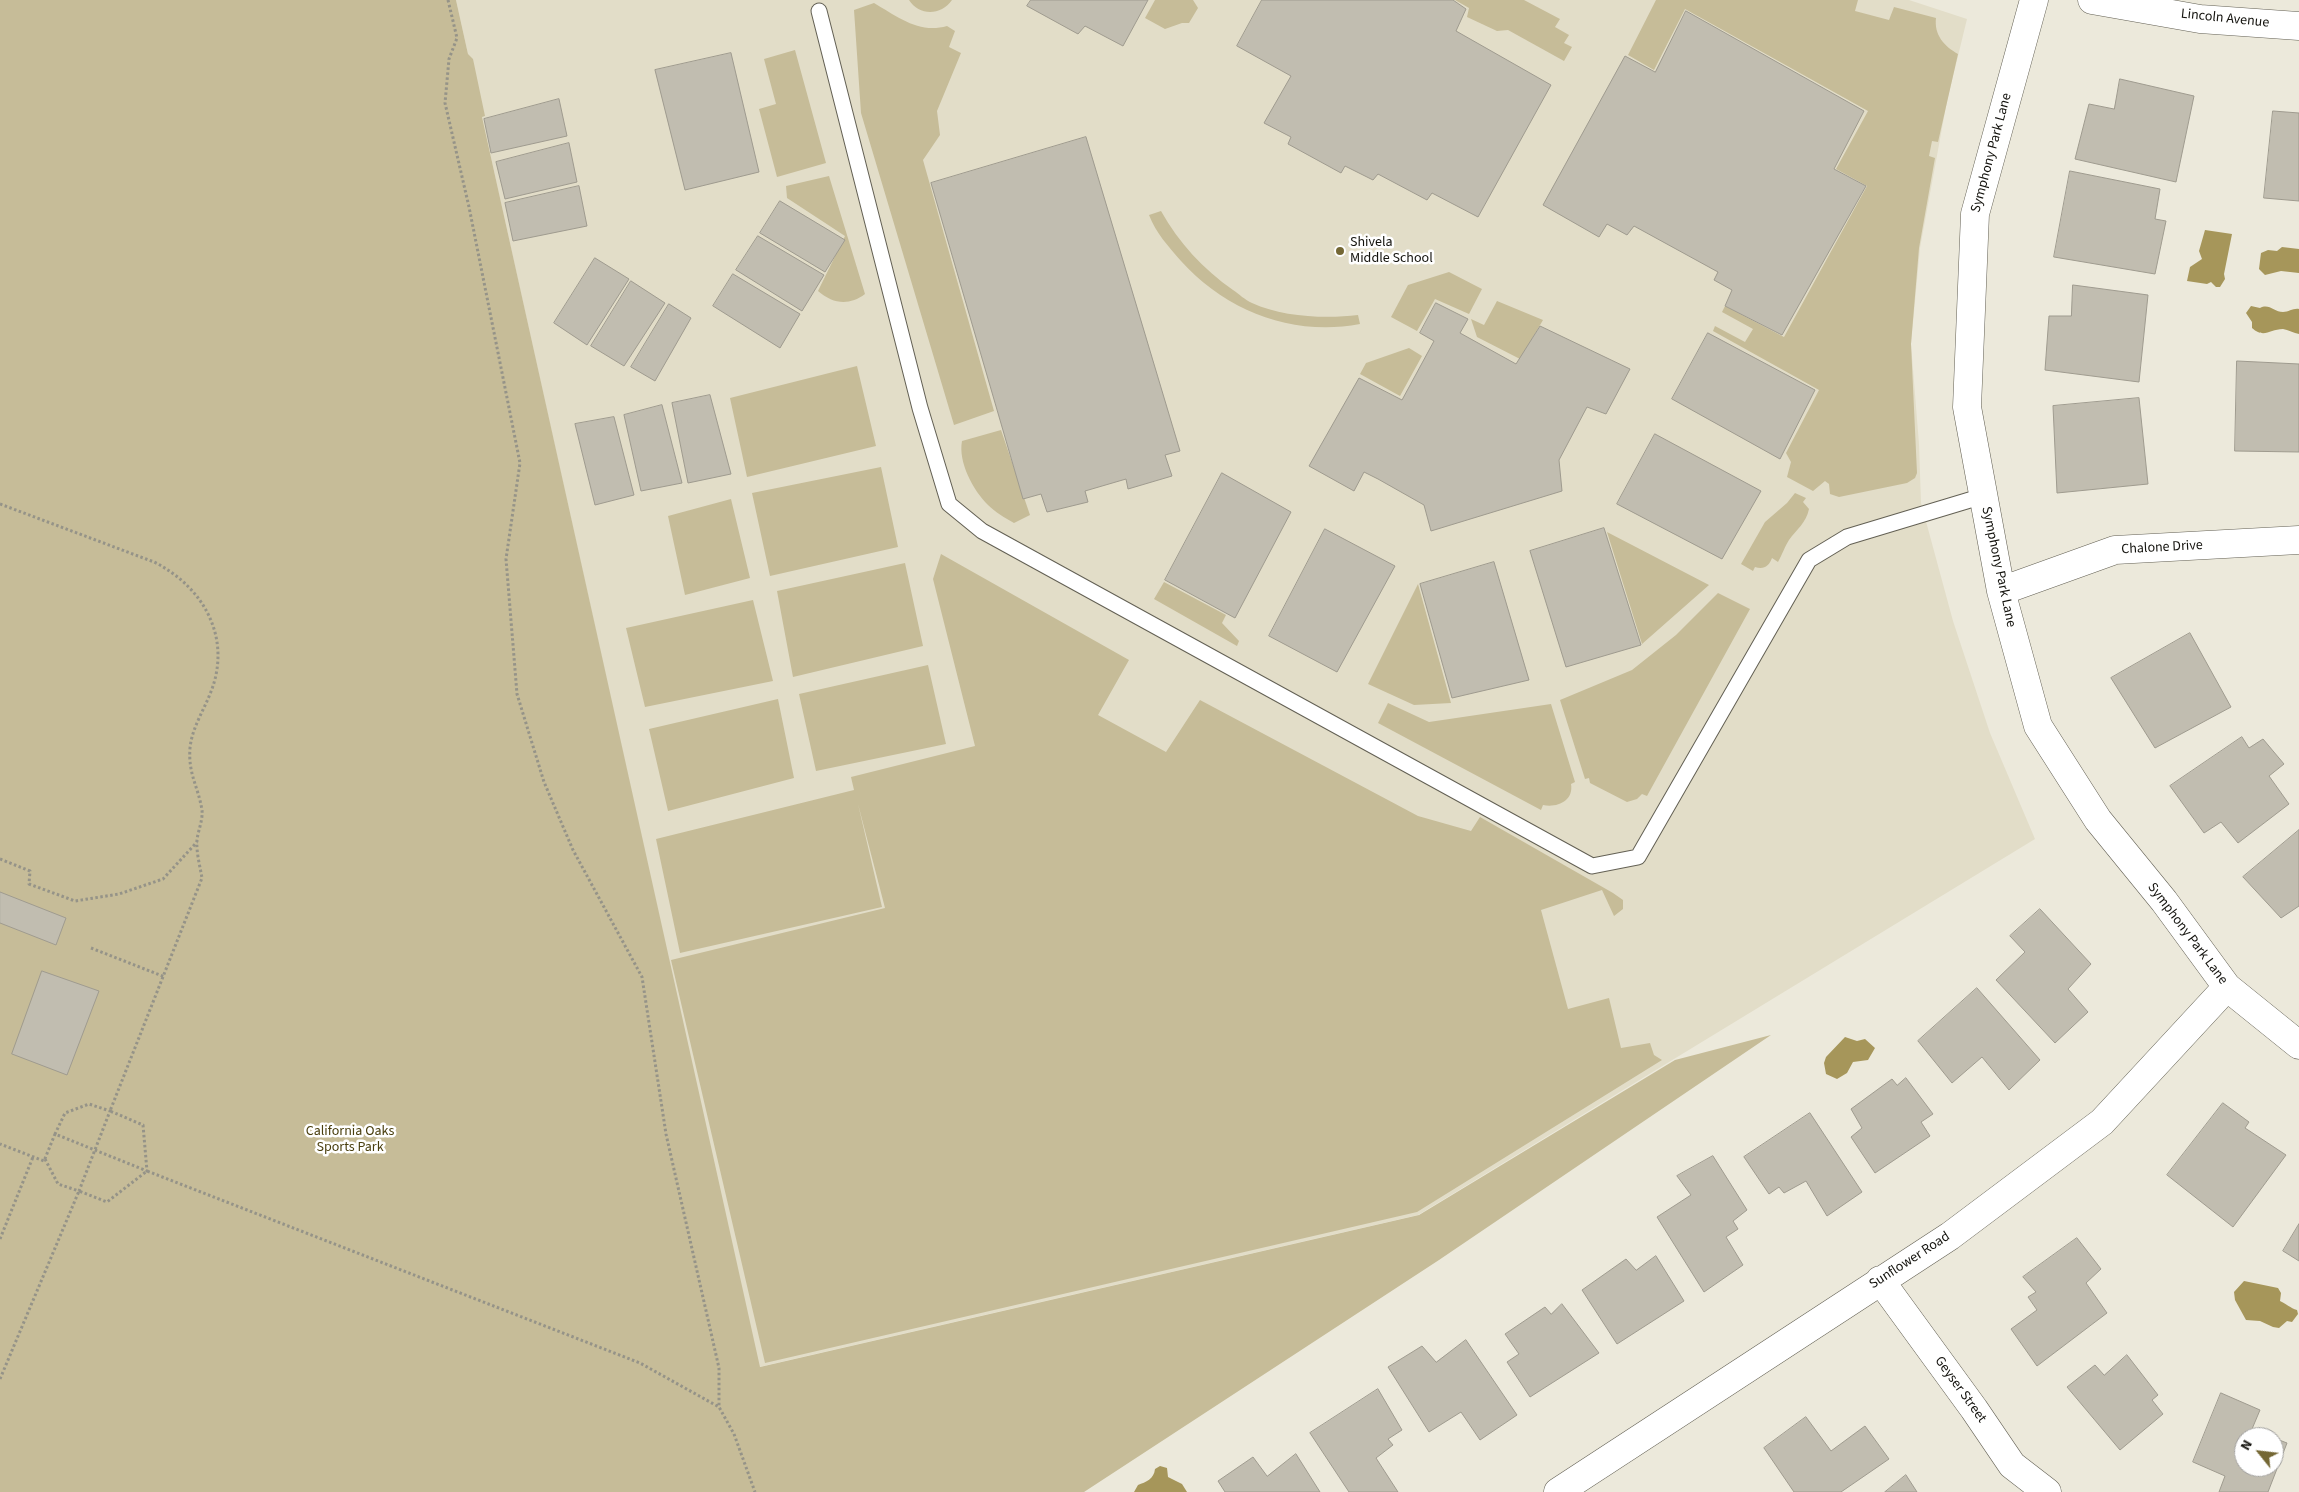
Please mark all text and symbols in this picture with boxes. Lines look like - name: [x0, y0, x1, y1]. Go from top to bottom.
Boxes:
- street label: Lincoln Avenue: [2180, 6, 2270, 32]
- street label: Symphony Park Lane: [1968, 91, 2016, 215]
- place label: Shivela Middle School: [1350, 235, 1433, 268]
- marker: Shivela Middle School: [1334, 245, 1346, 257]
- street label: Symphony Park Lane: [1977, 505, 2019, 629]
- street label: Chalone Drive: [2121, 537, 2203, 559]
- street label: Symphony Park Lane: [2143, 880, 2231, 988]
- park label: California Oaks Sports Park: [306, 1124, 394, 1156]
- street label: Sunflower Road: [1867, 1229, 1953, 1293]
- street label: Geyser Street: [1930, 1354, 1990, 1426]
- north arrow: [2234, 1427, 2284, 1477]
- text: N: [2236, 1436, 2258, 1454]

